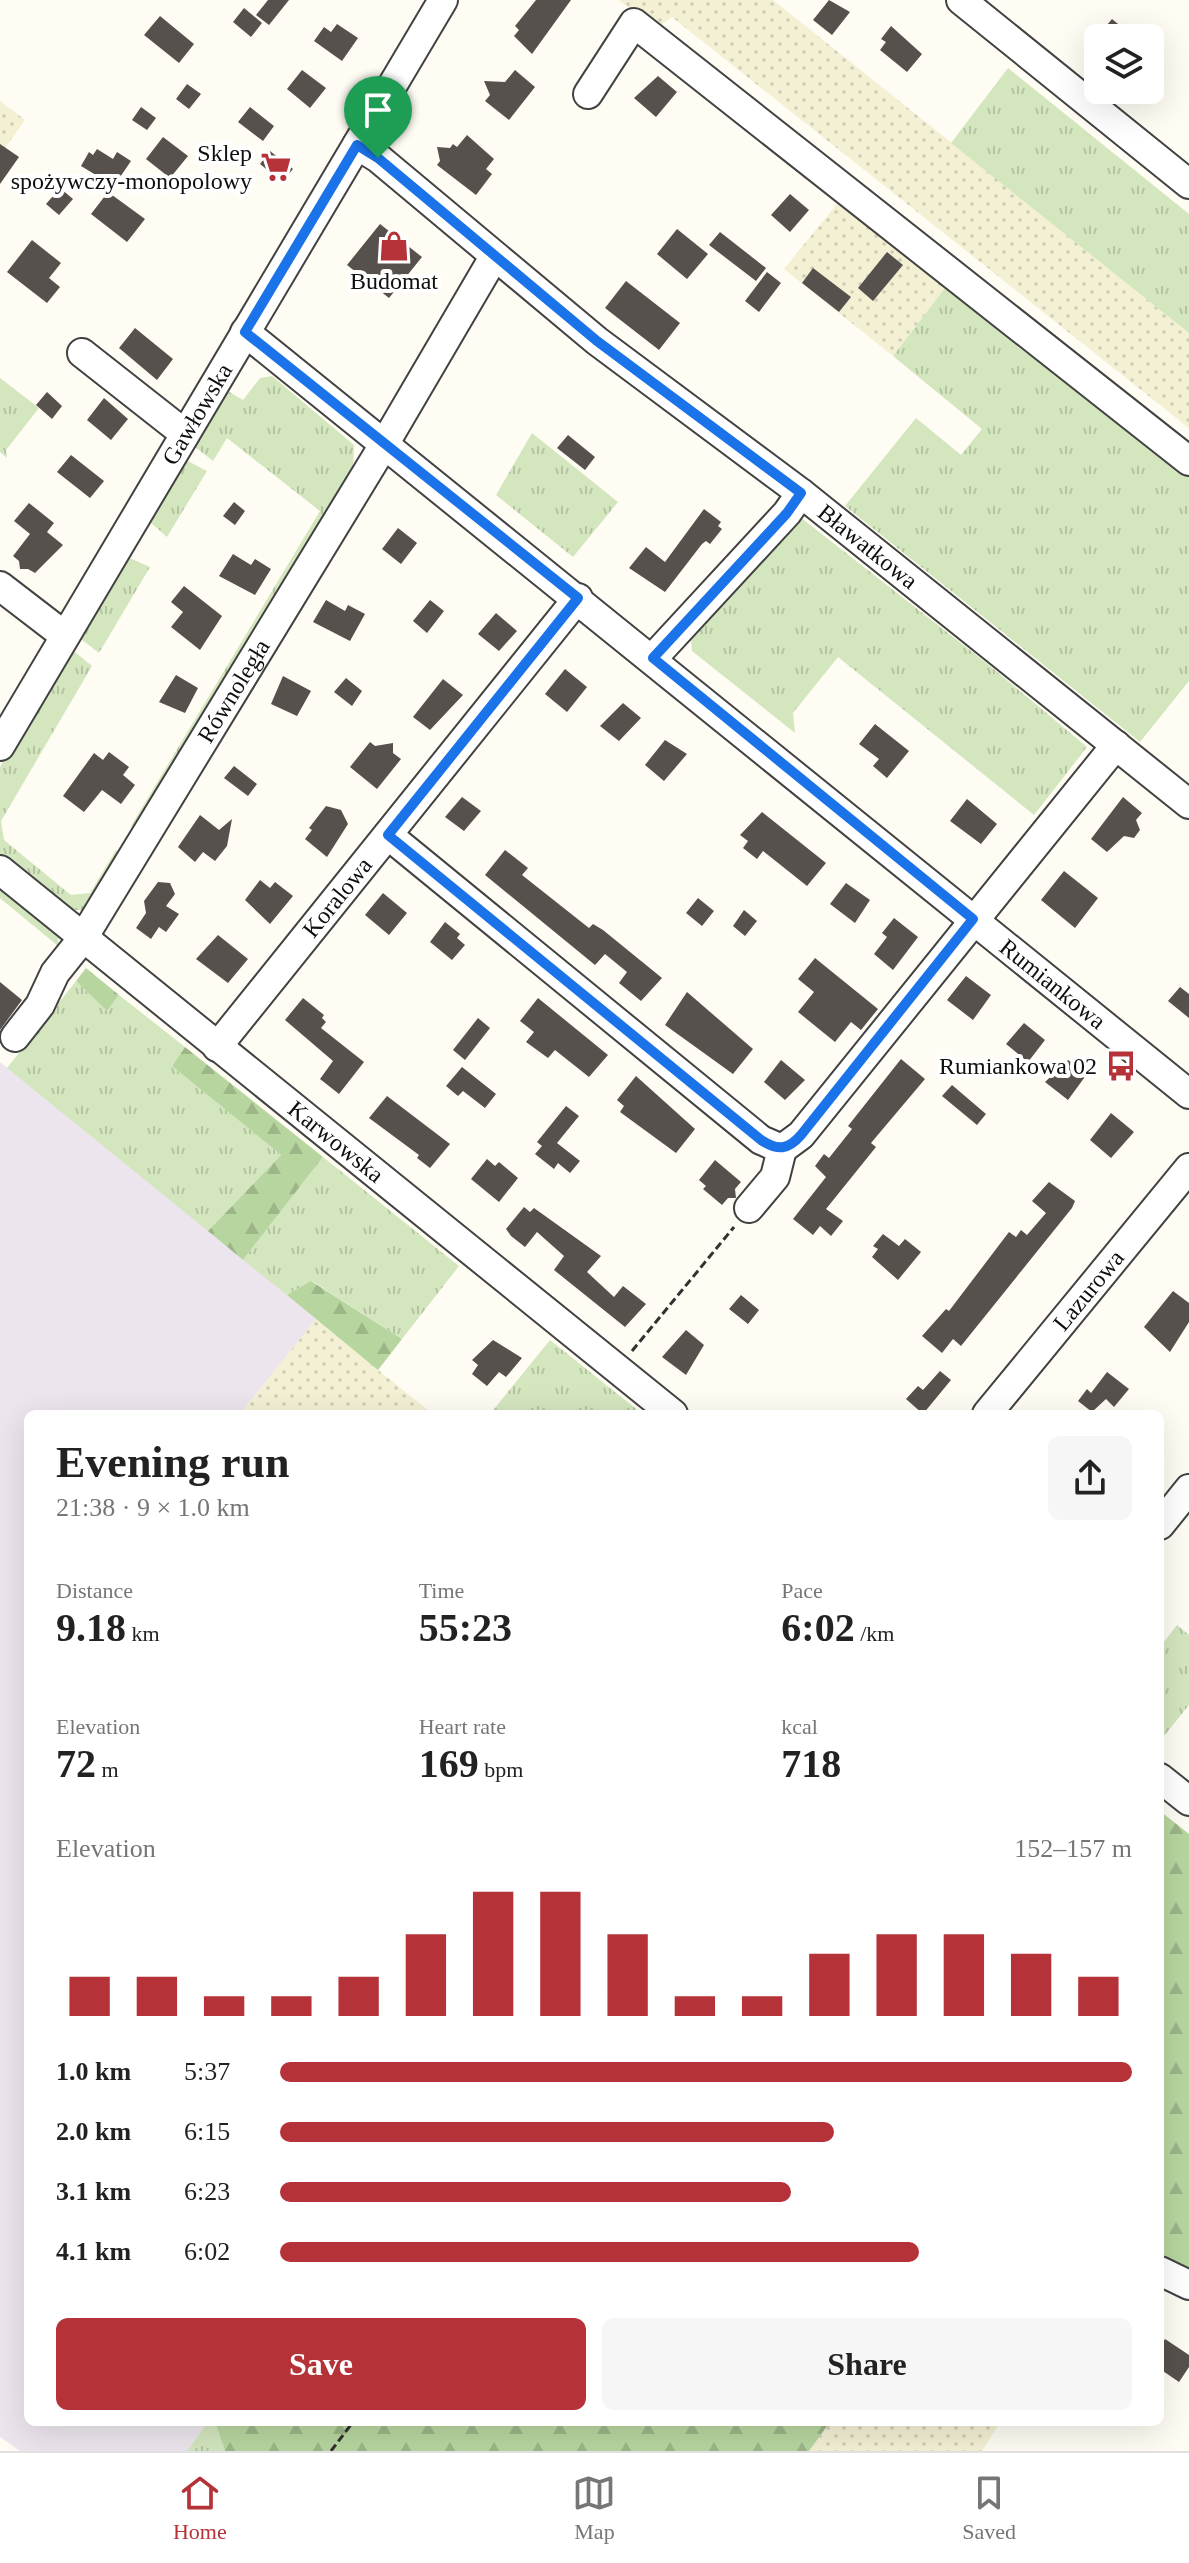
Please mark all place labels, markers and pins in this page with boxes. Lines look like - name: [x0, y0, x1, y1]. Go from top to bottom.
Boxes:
- pin: [344, 76, 412, 158]
- place label: Sklep spożywczy-monopolowy: [11, 140, 252, 194]
- supermarket icon: Sklep spożywczy-monopolowy: [259, 150, 293, 184]
- shop icon: Budomat: [377, 229, 411, 263]
- place label: Budomat: [350, 268, 438, 294]
- bus stop icon: Rumiankowa 02: [1104, 1049, 1138, 1083]
- place label: Rumiankowa 02: [939, 1053, 1097, 1079]

